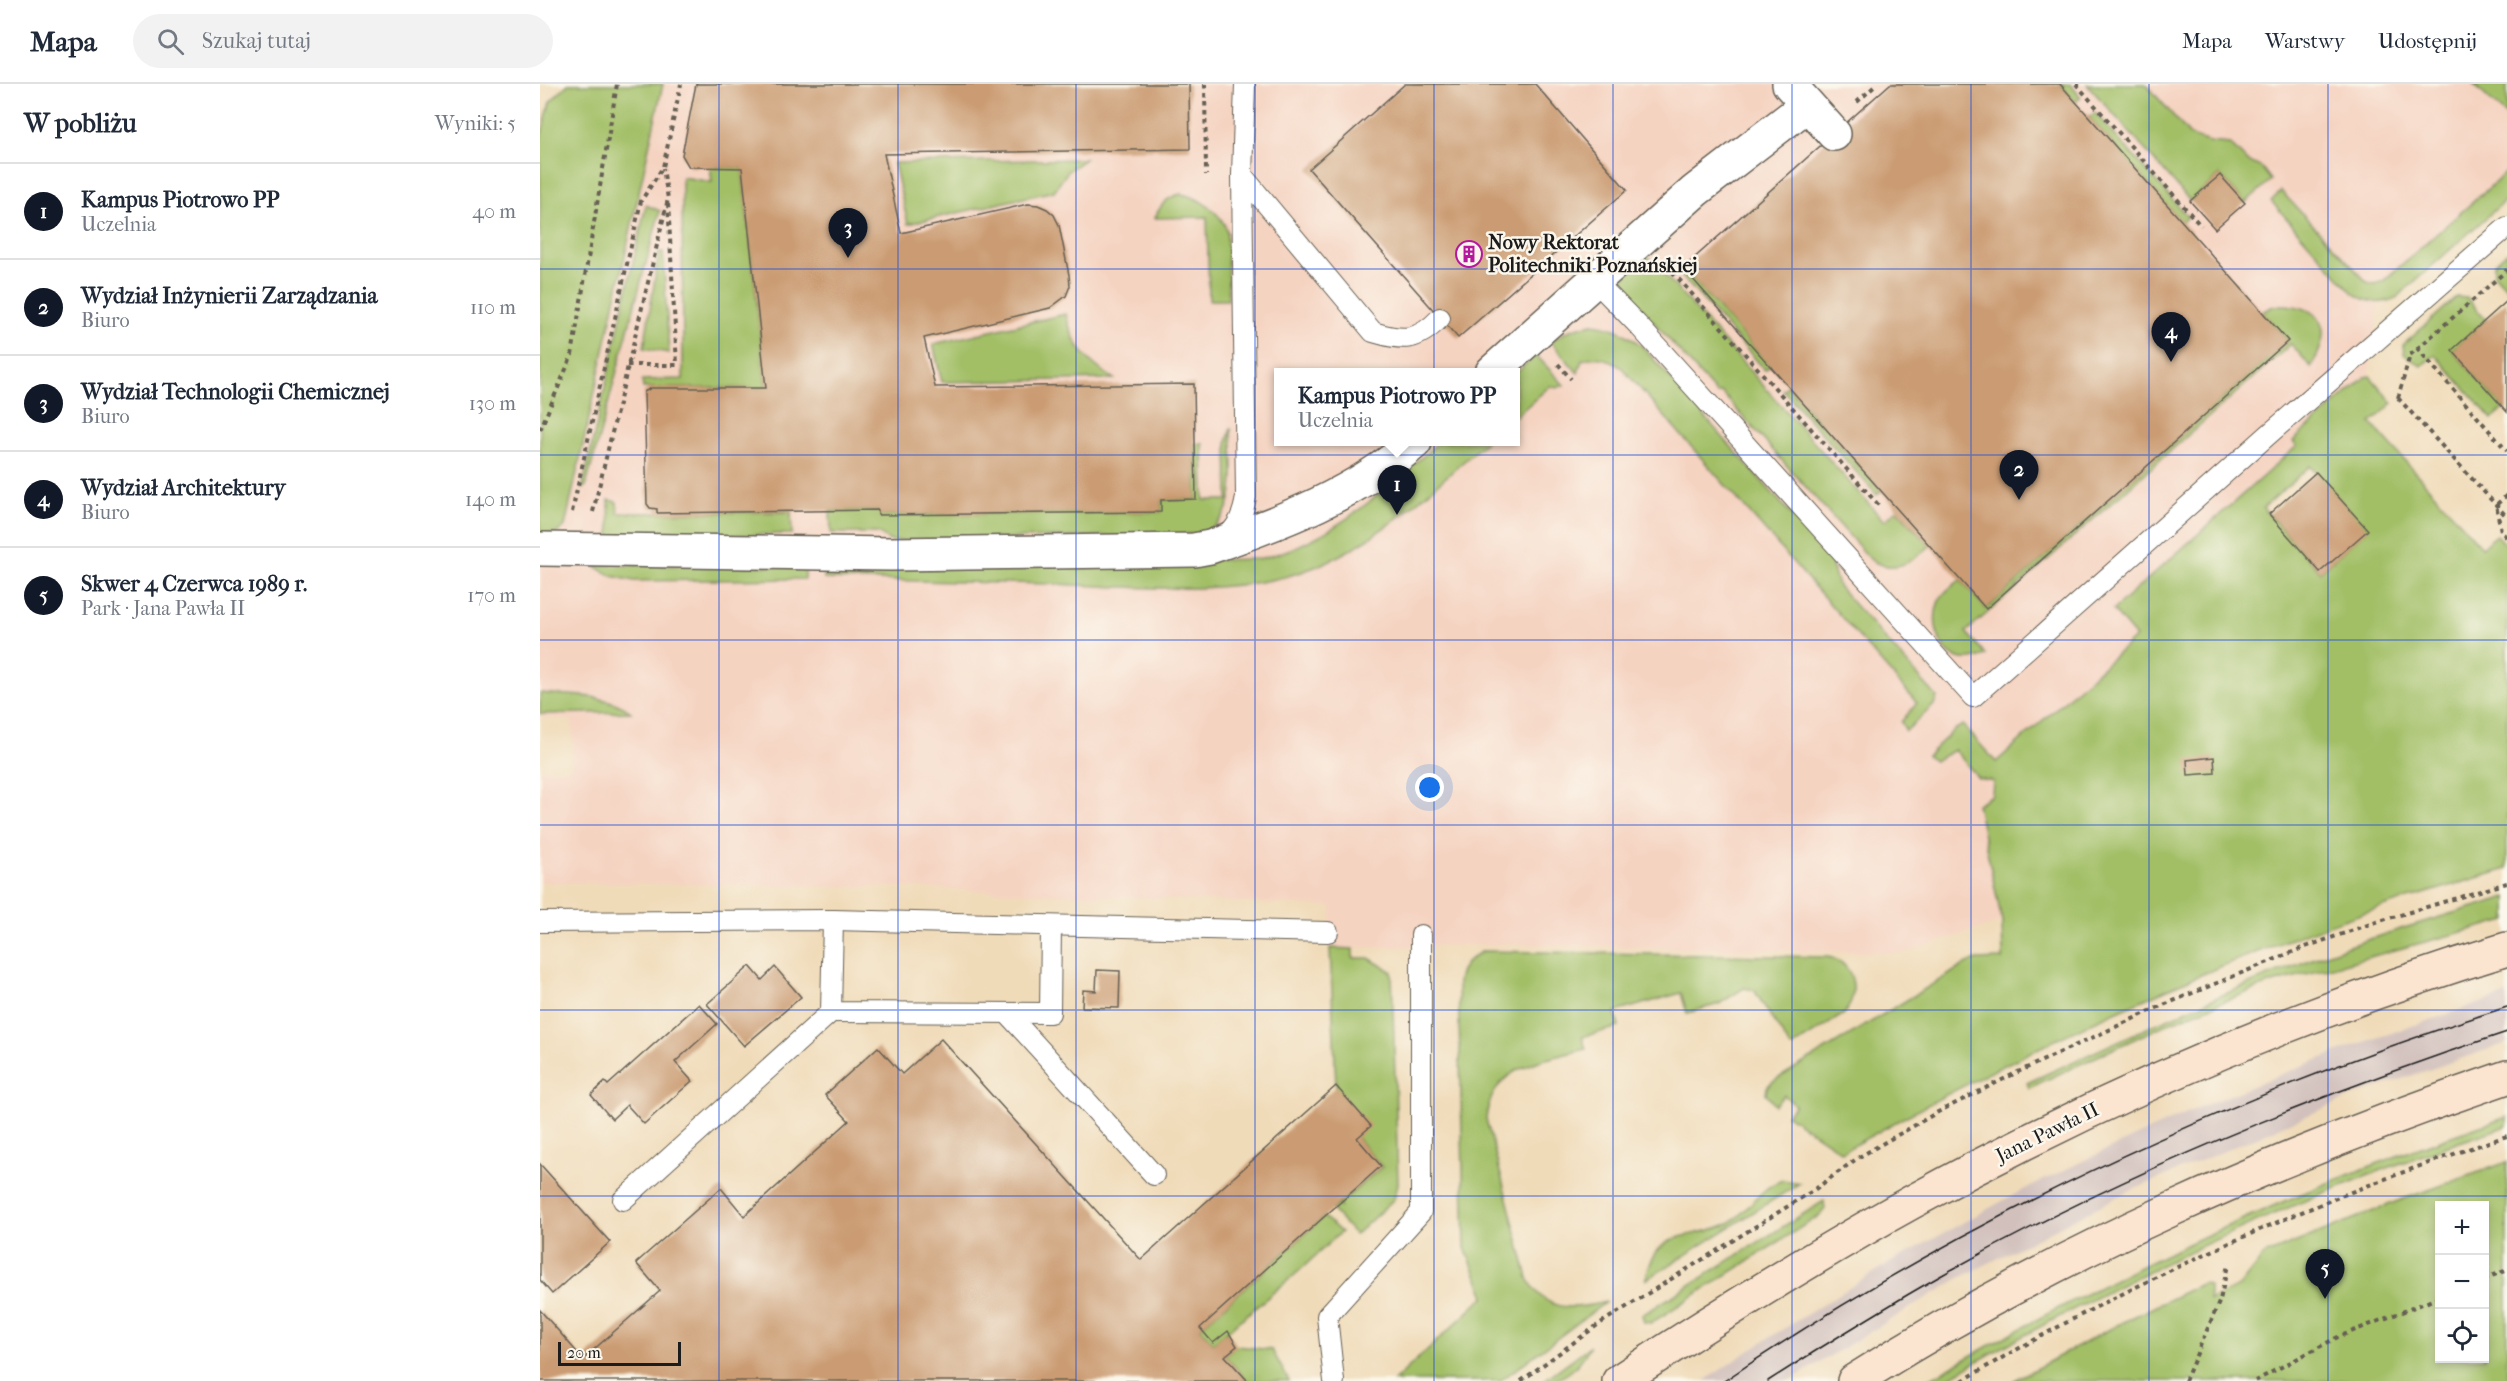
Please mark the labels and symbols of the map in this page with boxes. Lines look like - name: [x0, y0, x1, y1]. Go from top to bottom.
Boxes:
- pin: 3: [828, 208, 868, 258]
- place label: Nowy Rektorat Politechniki Poznańskiej: [1488, 231, 1697, 277]
- building icon: Nowy Rektorat Politechniki Poznańskiej: [1454, 239, 1484, 269]
- pin: 4: [2152, 312, 2190, 362]
- pin: 2: [2000, 450, 2038, 500]
- pin: 1: [1378, 466, 1416, 515]
- your location: [1415, 773, 1444, 802]
- street label: Jana Pawła II: [1990, 1098, 2103, 1168]
- pin: 5: [2306, 1250, 2344, 1299]
- scale bar: [558, 1339, 681, 1366]

